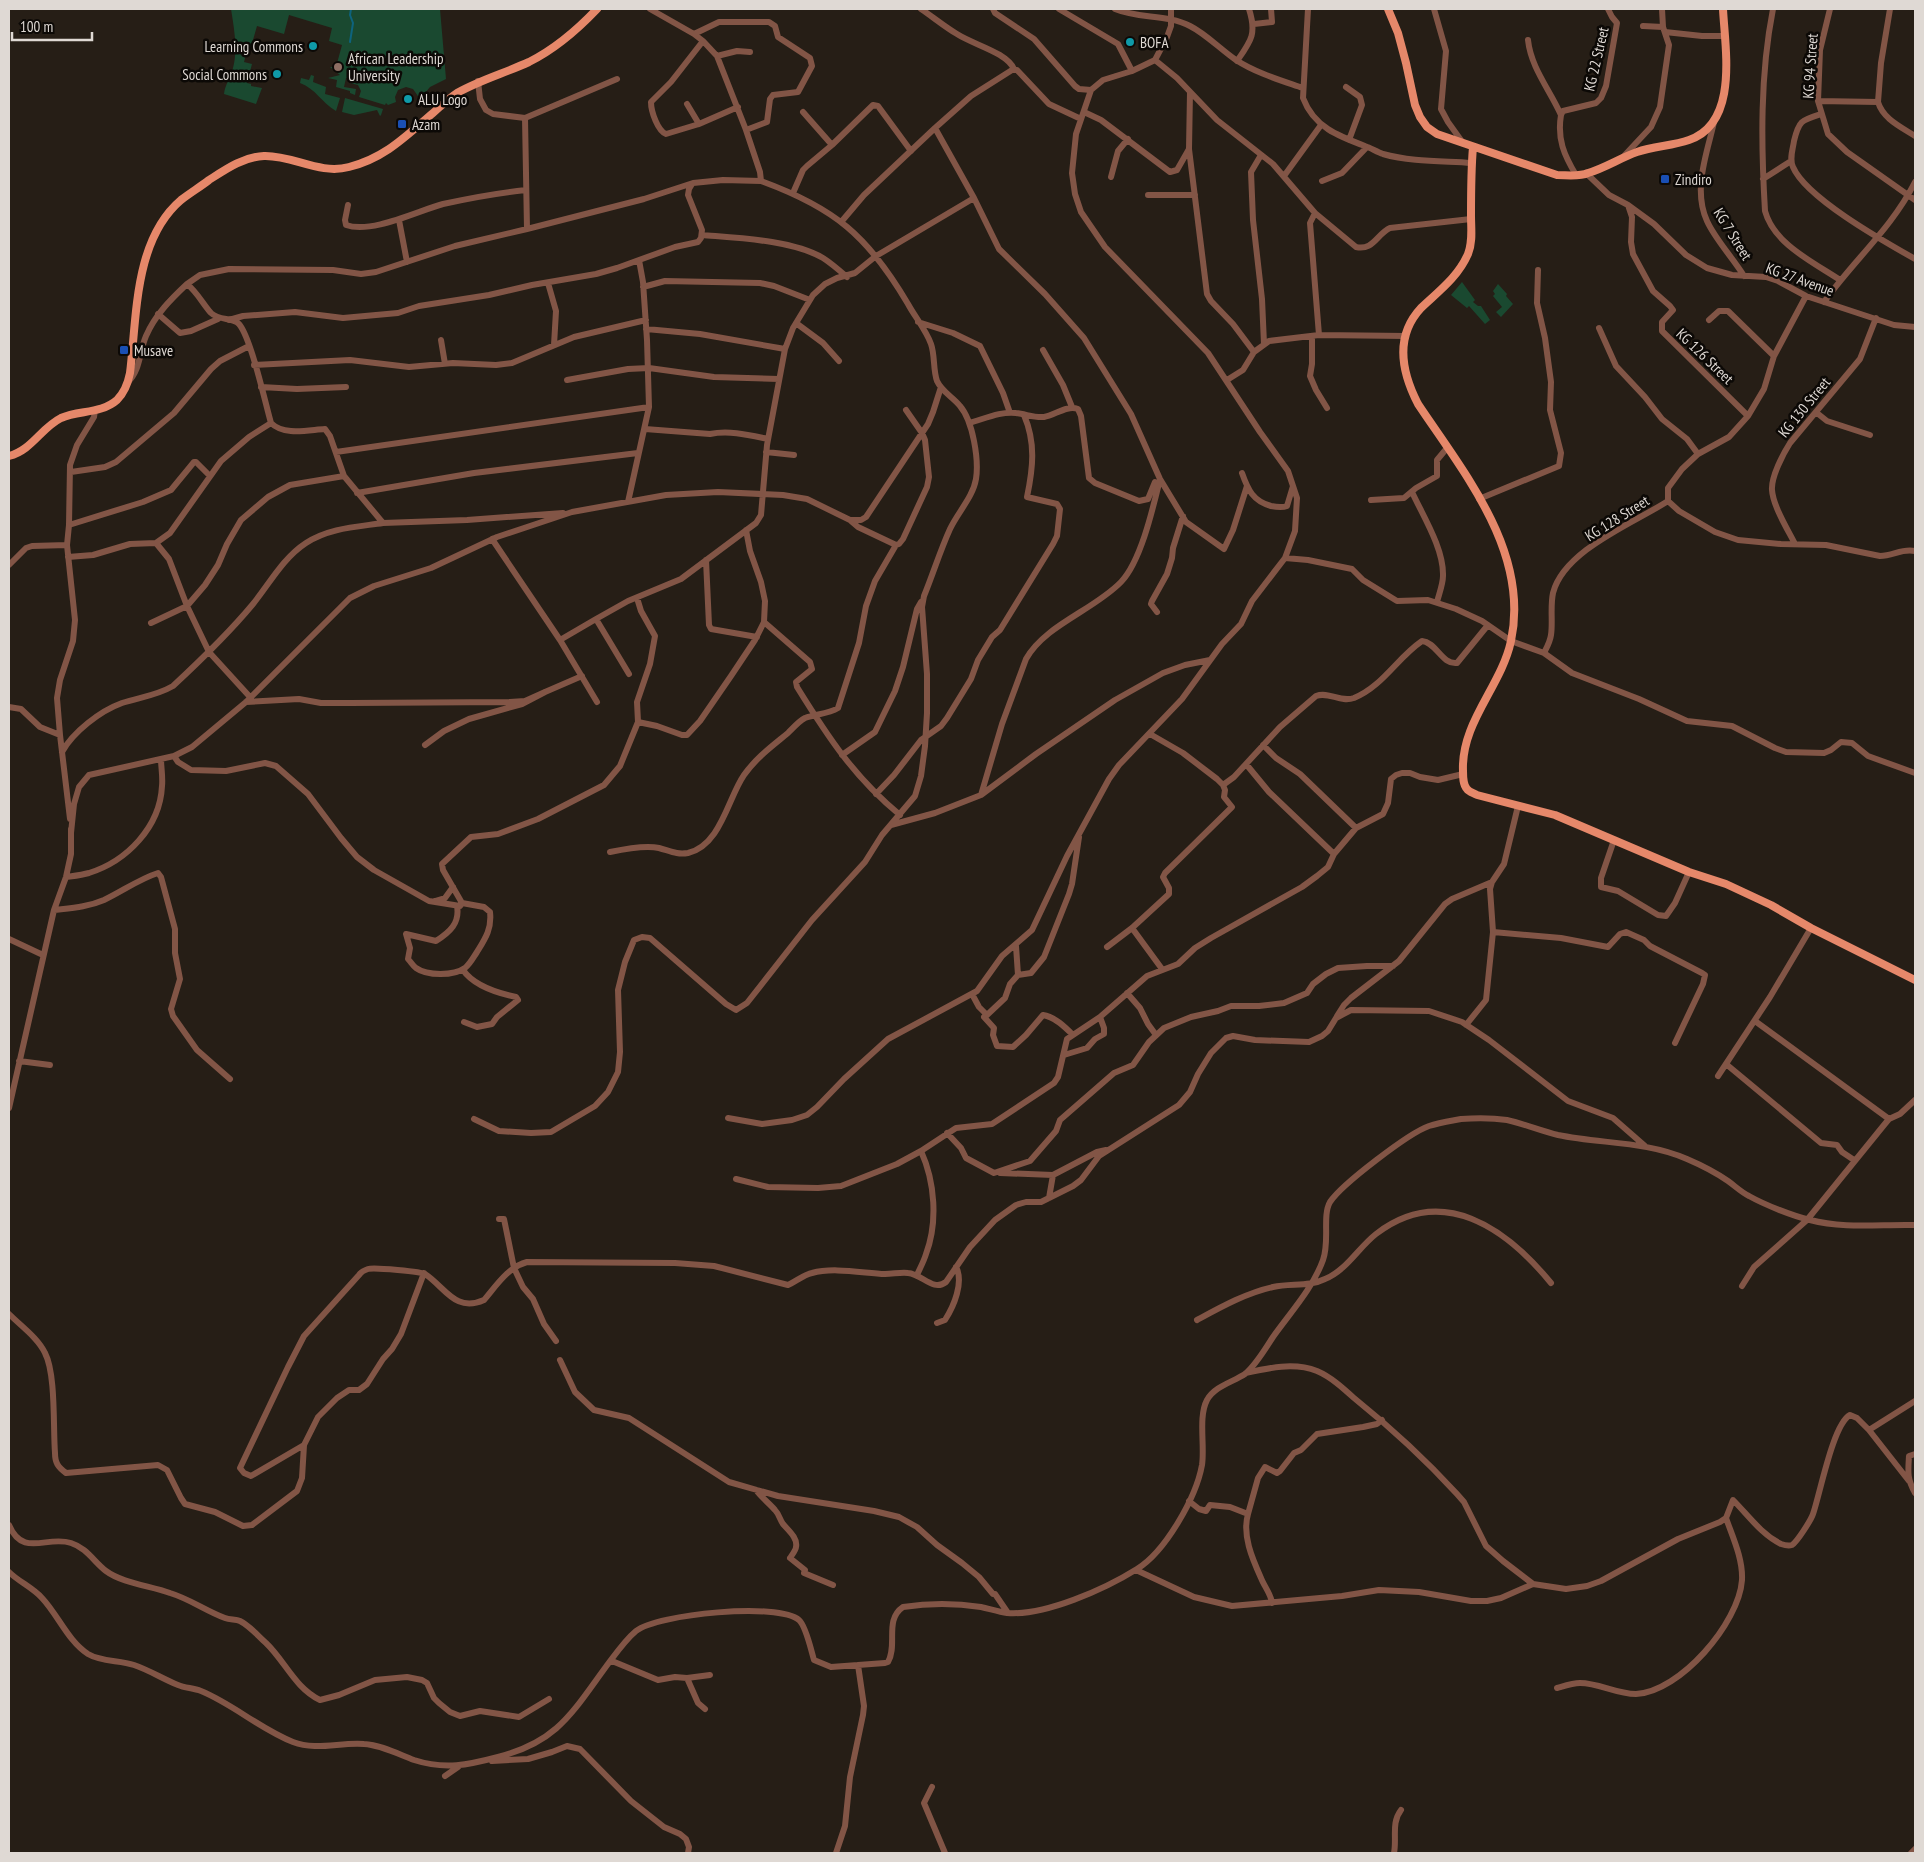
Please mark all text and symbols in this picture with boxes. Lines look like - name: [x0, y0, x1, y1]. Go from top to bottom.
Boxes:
- scale bar: [12, 10, 92, 42]
- text: 100 m: [20, 17, 53, 36]
- street label: KG 22 Street: [1579, 25, 1613, 93]
- place label: BOFA: [1140, 33, 1169, 52]
- street label: KG 94 Street: [1798, 33, 1822, 99]
- marker: BOFA: [1124, 36, 1136, 48]
- place label: Learning Commons: [204, 37, 303, 56]
- marker: Learning Commons: [307, 40, 319, 52]
- place label: African Leadership University: [348, 49, 443, 85]
- marker: African Leadership University: [332, 61, 344, 73]
- place label: Social Commons: [182, 65, 267, 84]
- marker: Social Commons: [271, 68, 283, 80]
- place label: ALU Logo: [418, 90, 467, 109]
- marker: ALU Logo: [402, 93, 414, 105]
- place label: Azam: [412, 115, 440, 134]
- marker: Azam: [396, 118, 408, 130]
- place label: Zindiro: [1675, 170, 1712, 189]
- marker: Zindiro: [1659, 173, 1671, 185]
- street label: KG 7 Street: [1710, 204, 1756, 264]
- street label: KG 27 Avenue: [1763, 258, 1837, 300]
- street label: KG 126 Street: [1672, 324, 1738, 388]
- place label: Musave: [134, 341, 173, 360]
- marker: Musave: [118, 344, 130, 356]
- street label: KG 130 Street: [1774, 373, 1834, 441]
- street label: KG 128 Street: [1581, 491, 1653, 545]

